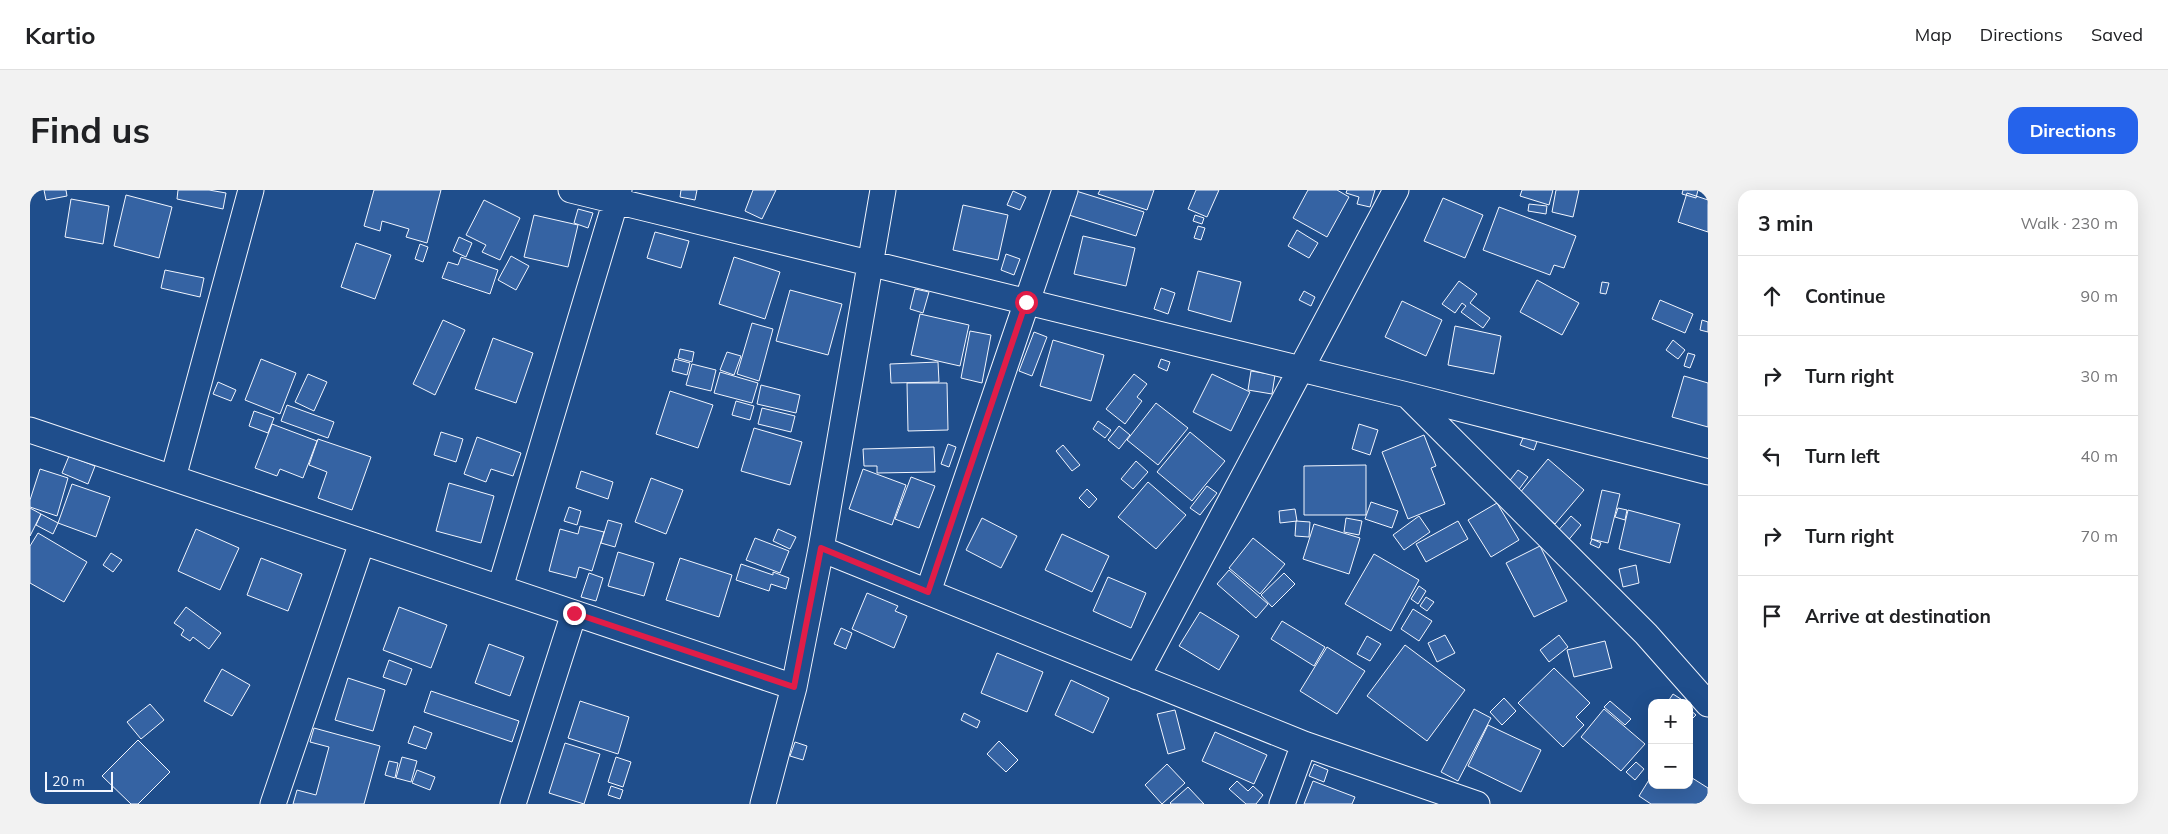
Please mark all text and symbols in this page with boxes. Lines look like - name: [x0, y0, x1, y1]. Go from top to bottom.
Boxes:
- text: Kartio: [25, 20, 96, 50]
- text: Map: [1915, 23, 1952, 46]
- text: Directions: [1980, 23, 2063, 46]
- text: Saved: [2091, 23, 2143, 46]
- button: Directions: [2008, 107, 2138, 154]
- text: Find us: [30, 108, 150, 152]
- text: 3 min: [1758, 210, 1813, 236]
- text: Walk · 230 m: [2020, 213, 2118, 233]
- icon: ahead: [1758, 282, 1786, 310]
- text: Continue: [1805, 284, 1885, 308]
- text: 90 m: [2081, 286, 2118, 306]
- route start: [1015, 291, 1038, 314]
- icon: right: [1758, 362, 1786, 390]
- text: Turn right: [1805, 364, 1894, 388]
- text: 30 m: [2081, 366, 2118, 386]
- icon: left: [1758, 442, 1786, 470]
- text: Turn left: [1805, 444, 1880, 468]
- text: 40 m: [2081, 446, 2118, 466]
- icon: right: [1758, 522, 1786, 550]
- text: Turn right: [1805, 524, 1894, 548]
- text: 70 m: [2081, 526, 2118, 546]
- route end: [563, 602, 586, 625]
- icon: arrive: [1758, 602, 1786, 630]
- text: Arrive at destination: [1805, 604, 1991, 628]
- map controls: [1648, 699, 1693, 789]
- button: +: [1648, 699, 1693, 744]
- button: −: [1648, 744, 1693, 789]
- scale bar: [45, 769, 112, 792]
- text: 20 m: [52, 772, 85, 790]

